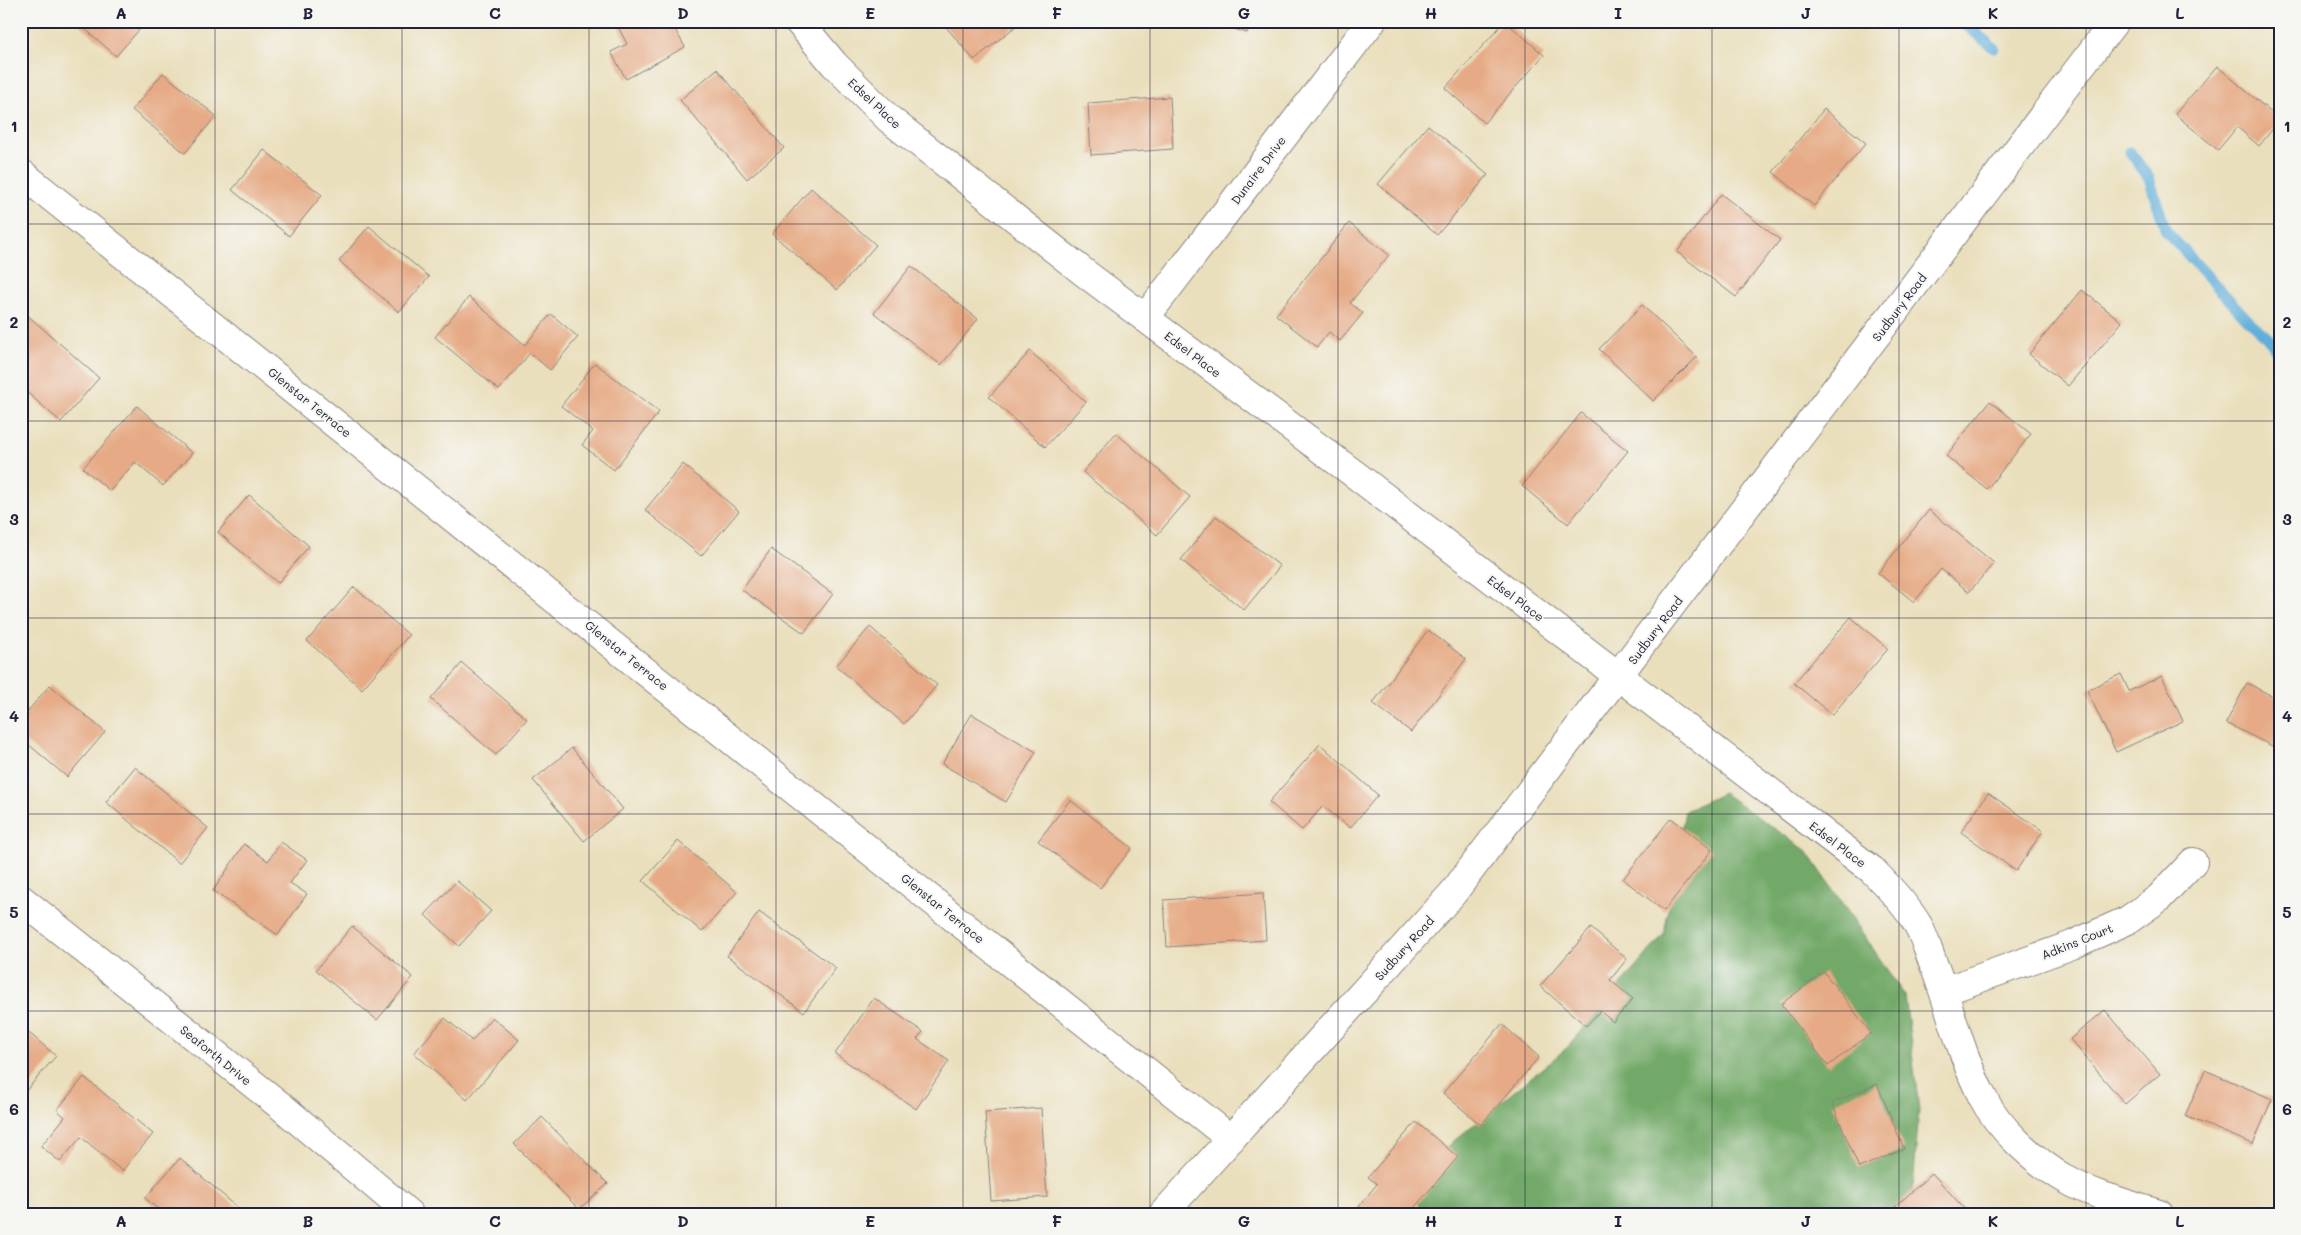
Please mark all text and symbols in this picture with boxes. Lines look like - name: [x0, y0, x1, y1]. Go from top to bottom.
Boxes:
- text: A: [115, 2, 127, 23]
- text: B: [303, 2, 313, 23]
- text: C: [489, 2, 501, 23]
- text: D: [677, 2, 689, 23]
- text: E: [865, 2, 875, 23]
- text: F: [1052, 2, 1062, 23]
- text: G: [1238, 2, 1250, 23]
- text: H: [1425, 2, 1437, 23]
- text: I: [1614, 2, 1622, 23]
- text: J: [1801, 2, 1811, 23]
- text: K: [1988, 2, 1998, 23]
- text: L: [2175, 2, 2185, 23]
- street label: Edsel Place: [845, 74, 905, 132]
- text: 1: [10, 115, 18, 136]
- text: 1: [2283, 115, 2291, 136]
- street label: Dunaire Drive: [1227, 133, 1289, 207]
- street label: Sudbury Road: [1868, 269, 1930, 344]
- text: 2: [10, 311, 19, 332]
- text: 2: [2283, 311, 2292, 332]
- street label: Edsel Place: [1161, 327, 1225, 381]
- street label: Glenstar Terrace: [265, 364, 355, 440]
- text: 3: [9, 508, 19, 529]
- text: 3: [2282, 508, 2292, 529]
- street label: Edsel Place: [1484, 571, 1548, 625]
- street label: Sudbury Road: [1624, 592, 1686, 667]
- street label: Glenstar Terrace: [582, 617, 672, 693]
- text: 4: [9, 705, 19, 726]
- text: 4: [2282, 705, 2292, 726]
- street label: Edsel Place: [1806, 817, 1870, 871]
- street label: Glenstar Terrace: [898, 870, 988, 946]
- text: 5: [9, 901, 19, 922]
- text: 5: [2282, 901, 2292, 922]
- street label: Sudbury Road: [1371, 912, 1437, 984]
- street label: Adkins Court: [2039, 919, 2115, 963]
- street label: Seaforth Drive: [177, 1021, 255, 1089]
- text: 6: [9, 1098, 19, 1119]
- text: 6: [2282, 1098, 2292, 1119]
- text: A: [115, 1210, 127, 1231]
- text: B: [303, 1210, 313, 1231]
- text: C: [489, 1210, 501, 1231]
- text: D: [677, 1210, 689, 1231]
- text: E: [865, 1210, 875, 1231]
- text: F: [1052, 1210, 1062, 1231]
- text: G: [1238, 1210, 1250, 1231]
- text: H: [1425, 1210, 1437, 1231]
- text: I: [1614, 1210, 1622, 1231]
- text: J: [1801, 1210, 1811, 1231]
- text: K: [1988, 1210, 1998, 1231]
- text: L: [2175, 1210, 2185, 1231]

